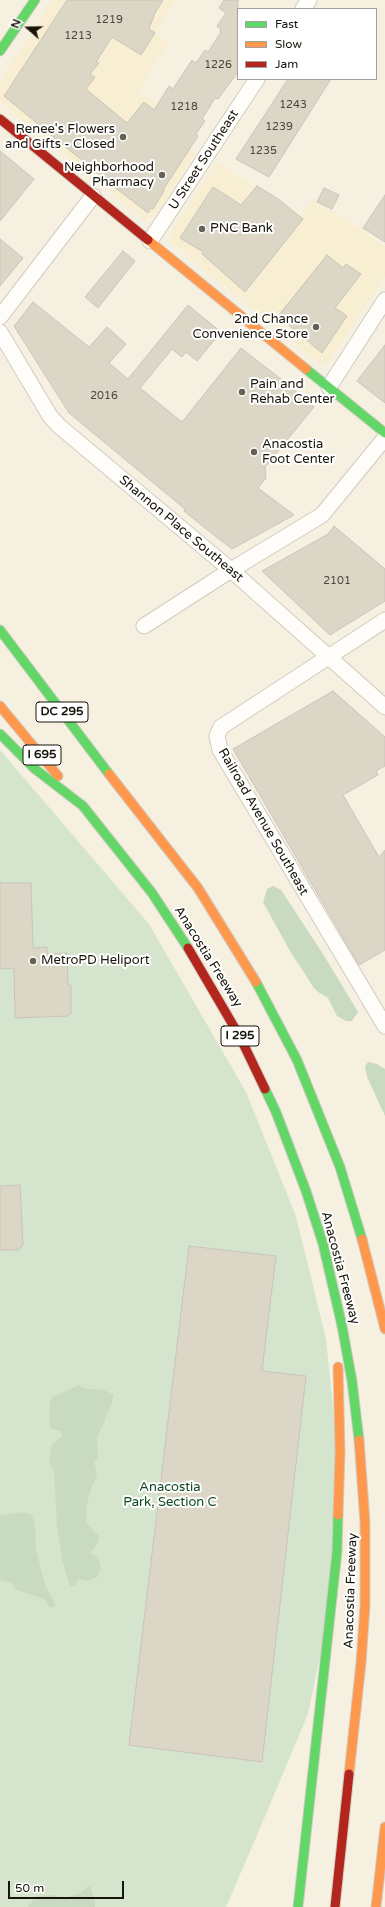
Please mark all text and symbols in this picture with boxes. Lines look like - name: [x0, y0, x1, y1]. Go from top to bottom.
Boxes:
- north arrow: [8, 8, 48, 48]
- legend: [237, 8, 377, 80]
- house number: 1219: [95, 13, 123, 27]
- text: N: [9, 17, 24, 30]
- text: Fast: [275, 17, 298, 31]
- house number: 1213: [64, 29, 92, 43]
- text: Slow: [275, 37, 302, 51]
- text: Jam: [275, 57, 298, 71]
- house number: 1226: [204, 58, 232, 72]
- house number: 1243: [279, 98, 307, 112]
- house number: 1218: [170, 100, 198, 114]
- street label: U Street Southeast: [166, 107, 242, 213]
- house number: 1239: [265, 120, 293, 134]
- place label: Renee's Flowers and Gifts - Closed: [5, 122, 115, 153]
- marker: Renee's Flowers and Gifts - Closed: [118, 132, 128, 142]
- house number: 1235: [249, 144, 277, 158]
- place label: Neighborhood Pharmacy: [64, 160, 154, 191]
- marker: Neighborhood Pharmacy: [157, 170, 167, 180]
- place label: PNC Bank: [210, 221, 273, 237]
- marker: PNC Bank: [197, 224, 207, 234]
- place label: 2nd Chance Convenience Store: [193, 312, 308, 343]
- marker: 2nd Chance Convenience Store: [311, 322, 321, 332]
- place label: Pain and Rehab Center: [250, 377, 335, 408]
- marker: Pain and Rehab Center: [237, 387, 247, 397]
- house number: 2016: [90, 389, 118, 403]
- place label: Anacostia Foot Center: [262, 437, 335, 468]
- marker: Anacostia Foot Center: [249, 447, 259, 457]
- street label: Shannon Place Southeast: [116, 472, 246, 586]
- house number: 2101: [323, 574, 351, 588]
- road number: DC 295: [36, 702, 88, 722]
- road number: I 695: [23, 745, 61, 765]
- street label: Railroad Avenue Southeast: [214, 746, 312, 898]
- street label: Anacostia Freeway: [171, 904, 245, 1010]
- place label: MetroPD Heliport: [41, 953, 150, 969]
- marker: MetroPD Heliport: [28, 956, 38, 966]
- road number: I 295: [221, 1026, 259, 1046]
- street label: Anacostia Freeway: [317, 1210, 363, 1326]
- park label: Anacostia Park, Section C: [123, 1480, 217, 1511]
- street label: Anacostia Freeway: [341, 1533, 361, 1649]
- scale bar: [10, 1873, 126, 1899]
- text: 50 m: [15, 1881, 44, 1895]

